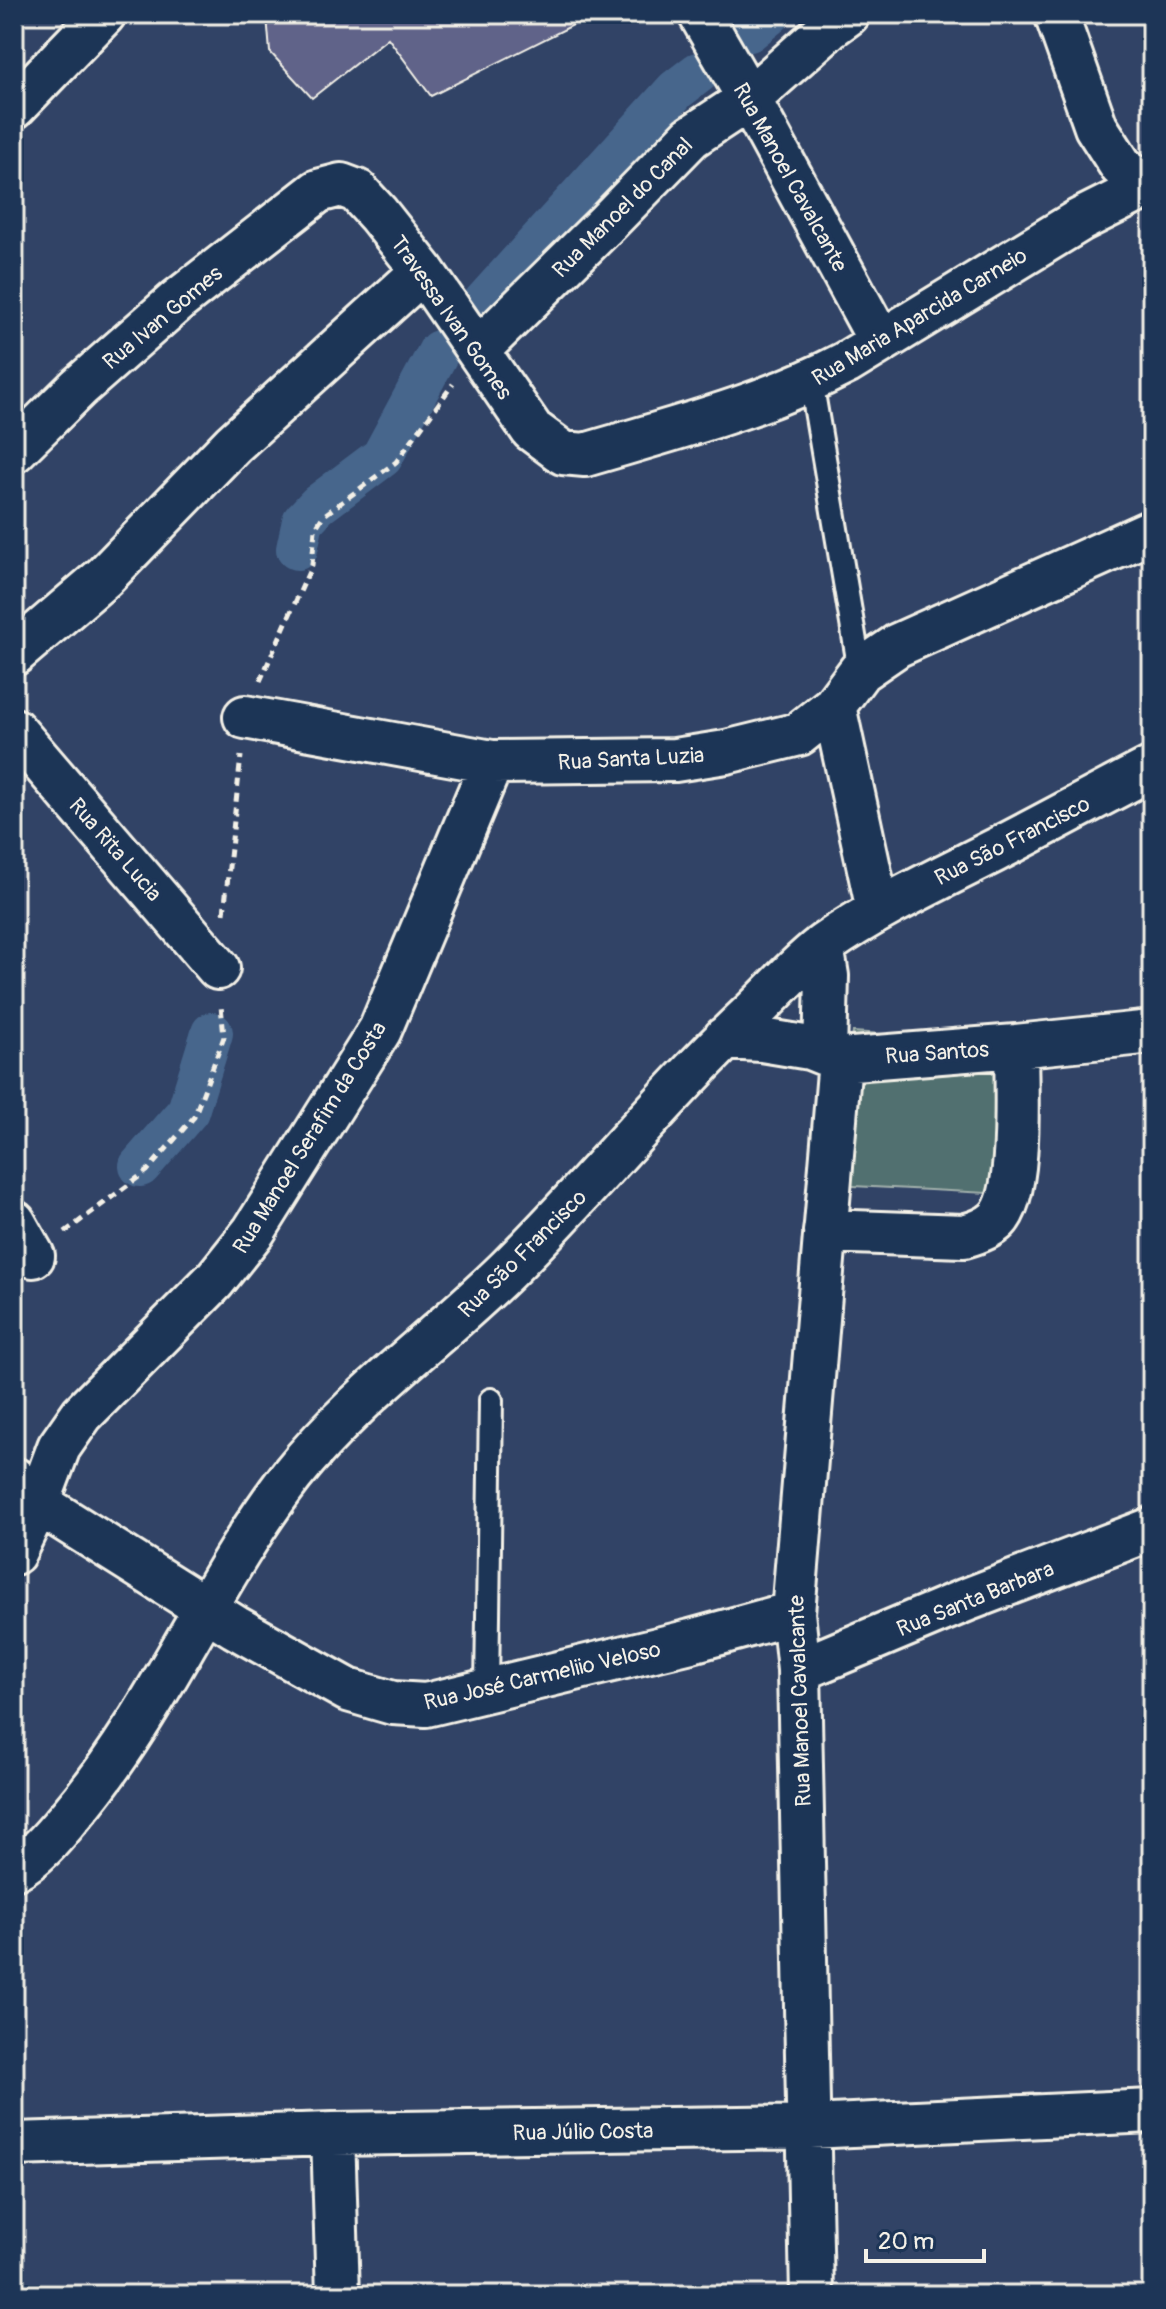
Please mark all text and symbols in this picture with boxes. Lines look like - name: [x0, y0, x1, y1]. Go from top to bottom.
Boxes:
- street label: Rua Manoel Cavalcante: [727, 78, 854, 277]
- street label: Rua Manoel do Canal: [546, 131, 699, 284]
- street label: Travessa Ivan Gomes: [384, 230, 518, 405]
- street label: Rua Maria Aparcida Carneio: [807, 241, 1032, 392]
- street label: Rua Ivan Gomes: [97, 259, 228, 376]
- street label: Rua Santa Luzia: [557, 741, 705, 777]
- street label: Rua São Francisco: [930, 790, 1095, 892]
- street label: Rua Rita Lucia: [63, 792, 168, 907]
- street label: Rua Manoel Serafim da Costa: [227, 1016, 393, 1259]
- street label: Rua Santos: [884, 1035, 990, 1071]
- street label: Rua São Francisco: [452, 1183, 593, 1324]
- street label: Rua Santa Barbara: [893, 1555, 1058, 1643]
- street label: Rua Manoel Cavalcante: [782, 1595, 818, 1807]
- street label: Rua José Carmeliio Veloso: [421, 1635, 663, 1717]
- street label: Rua Júlio Costa: [512, 2117, 654, 2147]
- scale bar: [866, 2213, 984, 2263]
- text: 20 m: [878, 2227, 934, 2256]

